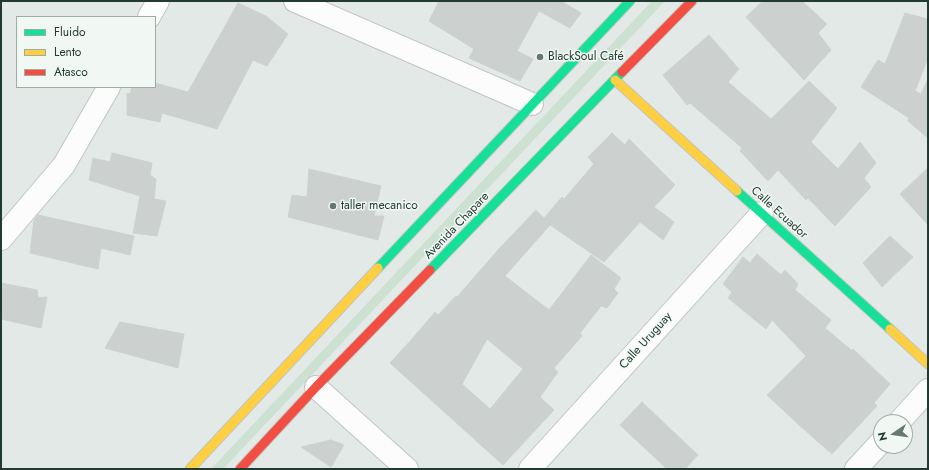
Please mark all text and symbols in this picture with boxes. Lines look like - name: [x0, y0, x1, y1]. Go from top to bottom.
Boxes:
- legend: [16, 16, 156, 88]
- text: Fluido: [54, 23, 86, 41]
- text: Lento: [54, 43, 81, 61]
- place label: BlackSoul Café: [548, 50, 624, 64]
- marker: BlackSoul Café: [535, 52, 545, 62]
- text: Atasco: [54, 63, 88, 81]
- street label: Calle Ecuador: [748, 184, 810, 242]
- street label: Avenida Chapare: [422, 190, 492, 262]
- place label: taller mecanico: [341, 199, 418, 213]
- marker: taller mecanico: [328, 201, 338, 211]
- street label: Calle Uruguay: [617, 310, 675, 372]
- north arrow: [873, 414, 913, 454]
- text: N: [874, 430, 891, 443]

